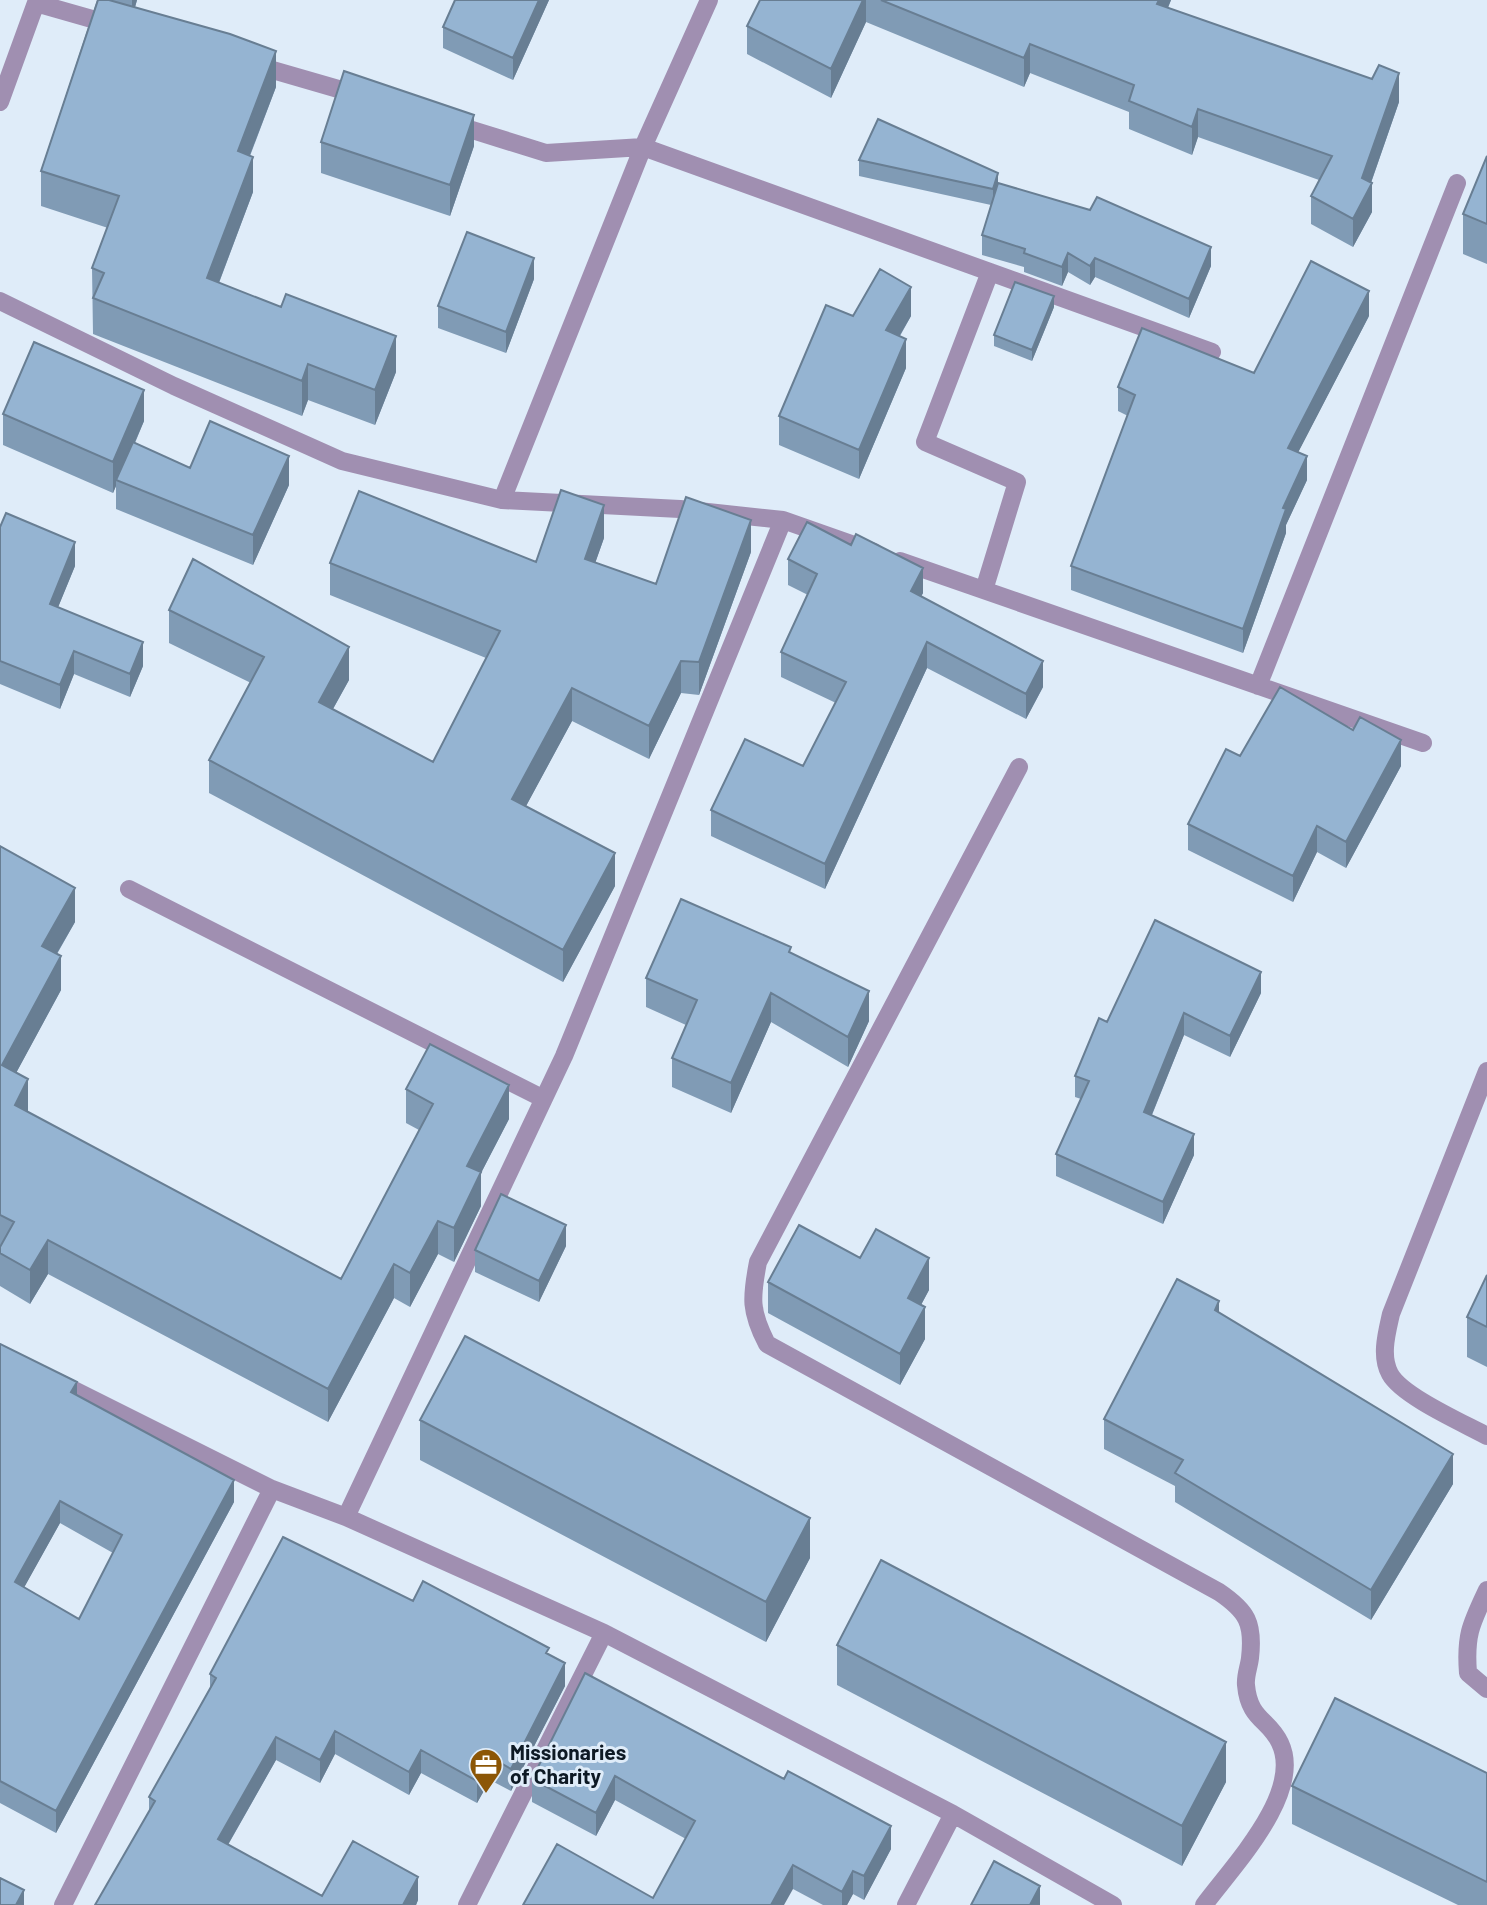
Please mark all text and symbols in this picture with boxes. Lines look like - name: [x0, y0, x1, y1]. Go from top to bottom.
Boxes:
- place label: Missionaries of Charity: [510, 1739, 626, 1788]
- office icon: Missionaries of Charity: [467, 1746, 505, 1795]

